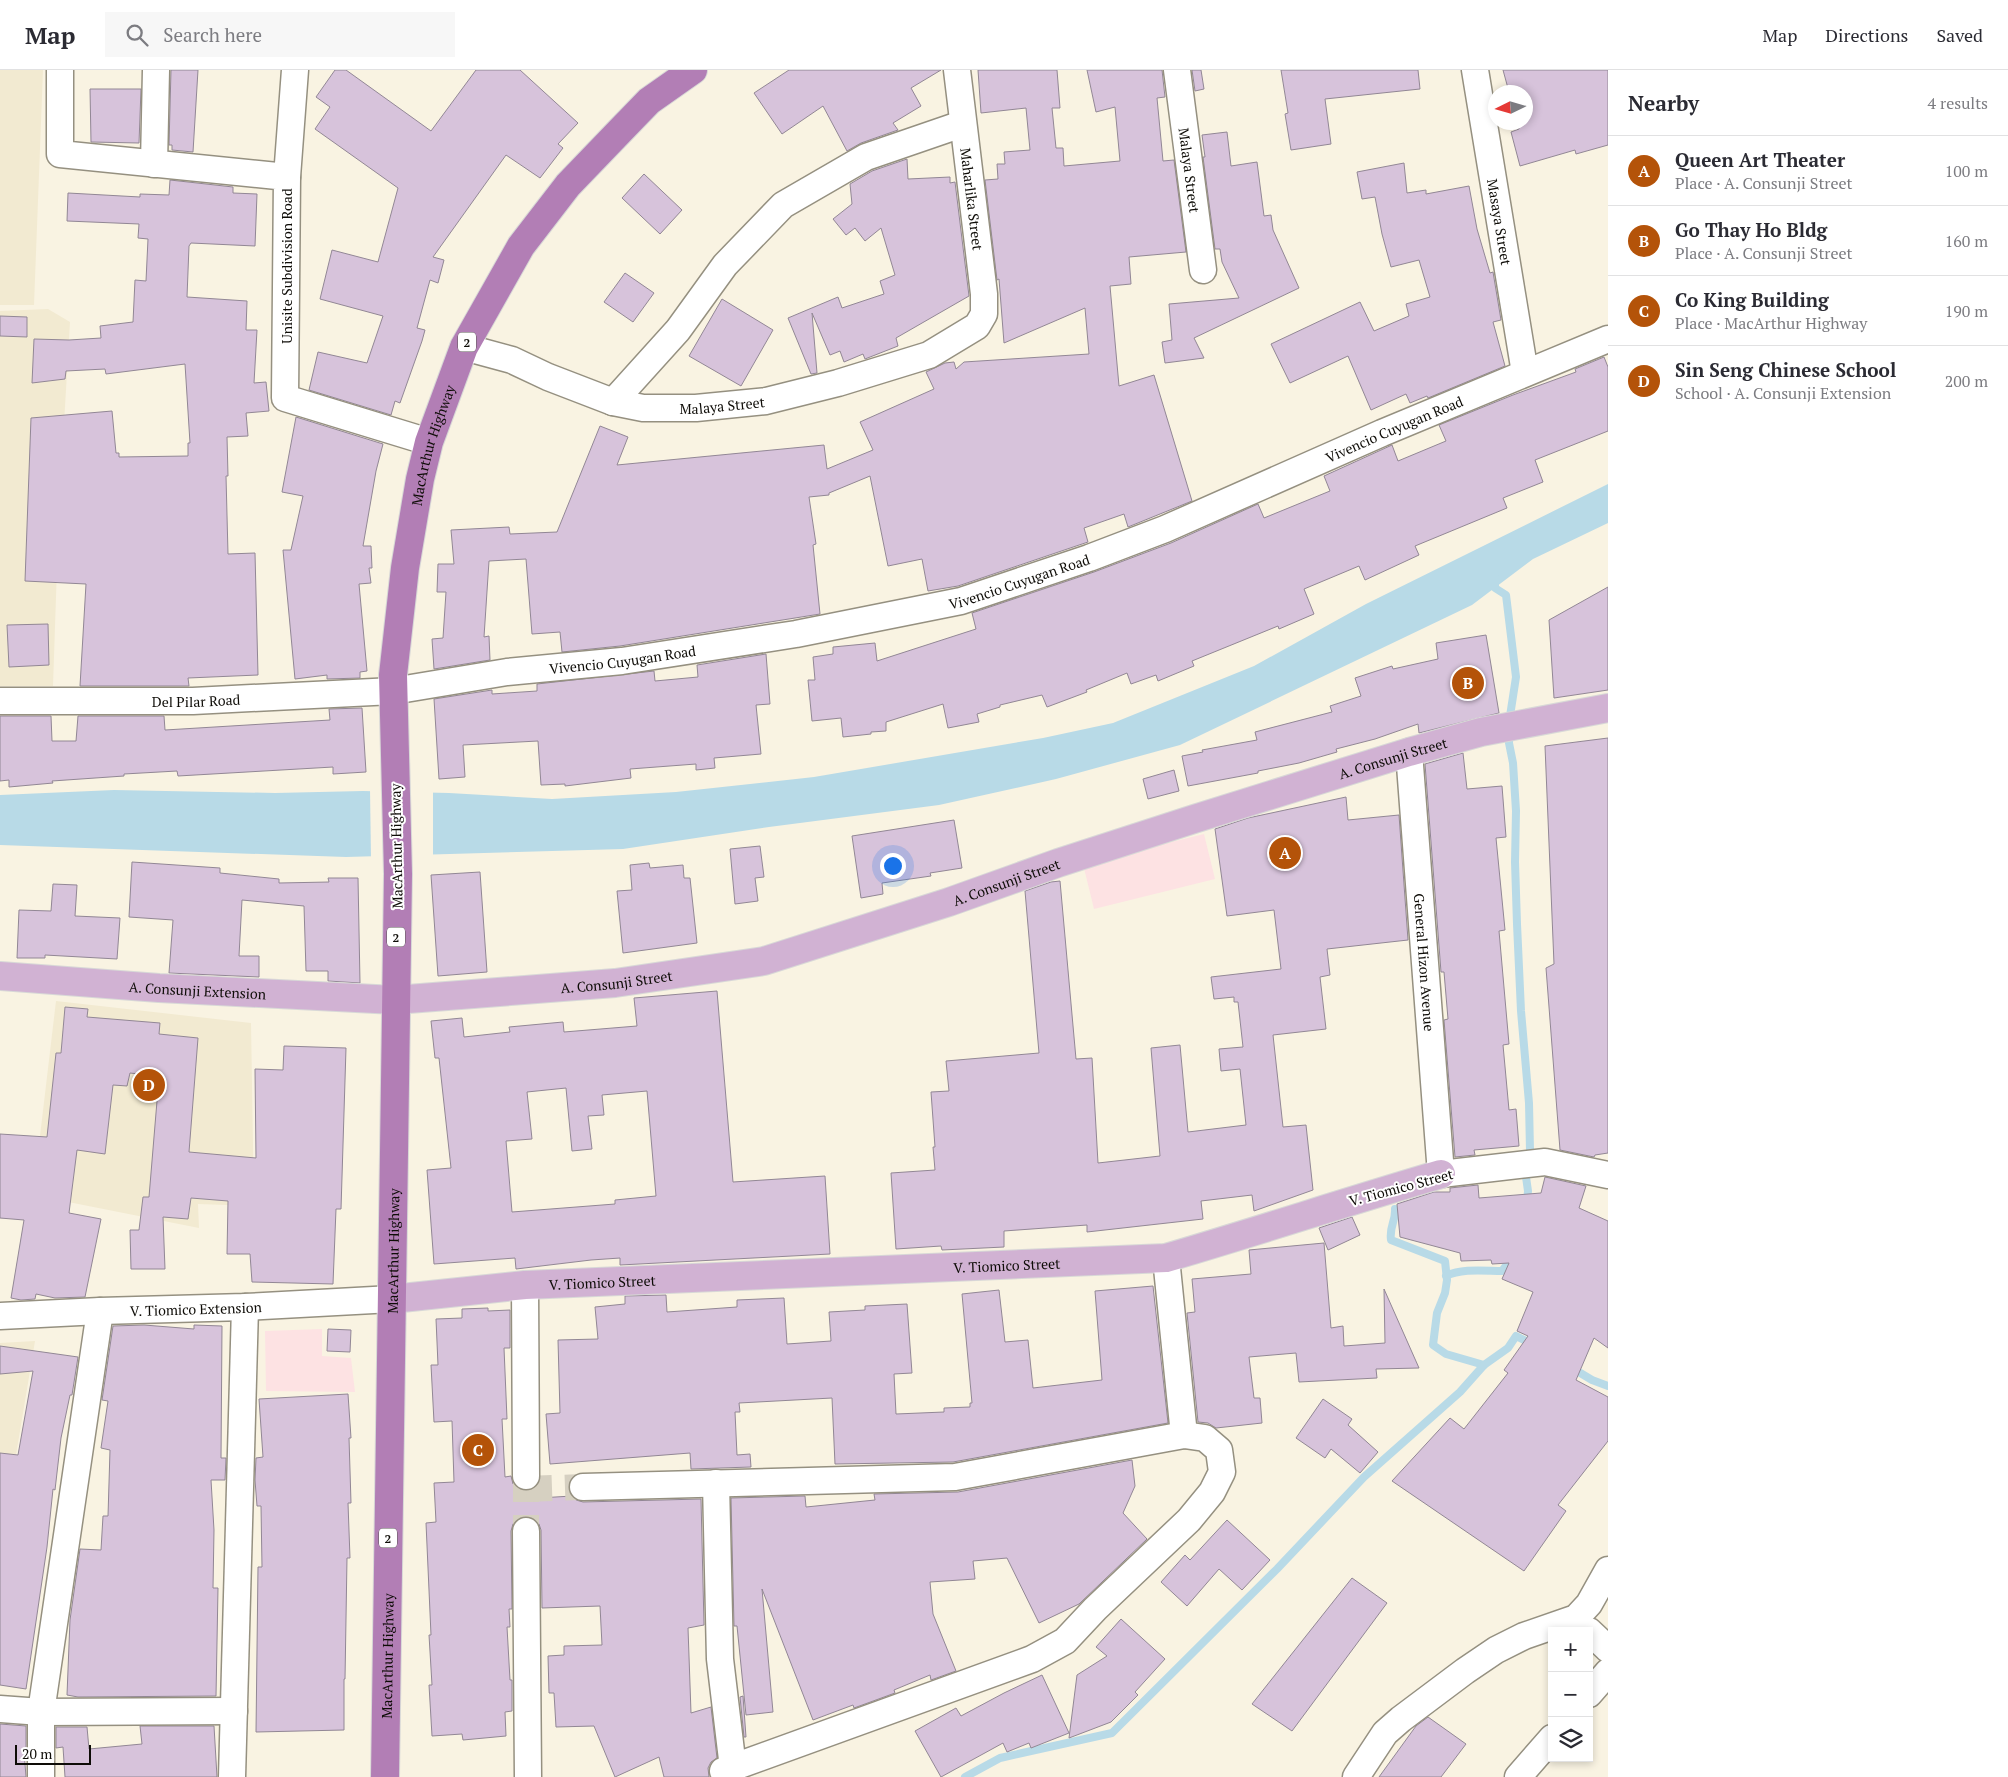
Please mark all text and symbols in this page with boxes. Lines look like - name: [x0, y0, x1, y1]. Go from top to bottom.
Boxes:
- search box: [105, 12, 455, 57]
- text: Map: [25, 19, 75, 51]
- icon: search: [123, 21, 151, 49]
- text: Search here: [163, 22, 262, 47]
- text: Map: [1762, 23, 1797, 47]
- text: Directions: [1825, 23, 1908, 47]
- text: Saved: [1936, 23, 1983, 47]
- north arrow: [1488, 85, 1533, 130]
- text: Nearby: [1628, 89, 1699, 117]
- text: 4 results: [1928, 92, 1988, 114]
- street label: Malaya Street: [1175, 127, 1205, 215]
- street label: Maharlika Street: [956, 147, 988, 252]
- text: Queen Art Theater: [1675, 147, 1845, 172]
- text: A: [1638, 160, 1650, 182]
- text: 100 m: [1945, 160, 1988, 182]
- text: Place · A. Consunji Street: [1675, 172, 1853, 194]
- street label: Masaya Street: [1484, 177, 1517, 267]
- street label: Unisite Subdivision Road: [277, 188, 296, 344]
- text: Go Thay Ho Bldg: [1675, 217, 1827, 242]
- text: B: [1639, 230, 1649, 252]
- text: 160 m: [1945, 230, 1988, 252]
- text: Place · A. Consunji Street: [1675, 242, 1853, 264]
- text: Co King Building: [1675, 287, 1829, 312]
- text: C: [1639, 300, 1649, 322]
- text: 190 m: [1945, 300, 1988, 322]
- text: Place · MacArthur Highway: [1675, 312, 1867, 334]
- road number: 2: [458, 332, 476, 352]
- text: Sin Seng Chinese School: [1675, 357, 1896, 382]
- text: D: [1638, 370, 1650, 392]
- text: 200 m: [1945, 370, 1988, 392]
- street label: MacArthur Highway: [406, 381, 459, 507]
- text: School · A. Consunji Extension: [1675, 382, 1891, 404]
- street label: Vivencio Cuyugan Road: [1322, 391, 1466, 466]
- street label: Malaya Street: [679, 392, 766, 418]
- street label: Vivencio Cuyugan Road: [947, 549, 1092, 613]
- street label: Vivencio Cuyugan Road: [548, 640, 697, 677]
- pin: B: [1452, 664, 1484, 702]
- street label: Del Pilar Road: [152, 689, 241, 711]
- street label: A. Consunji Street: [1336, 732, 1450, 783]
- street label: MacArthur Highway: [385, 782, 407, 909]
- pin: A: [1269, 834, 1301, 872]
- your location: [880, 853, 906, 879]
- street label: A. Consunji Street: [950, 853, 1063, 909]
- street label: General Hizon Avenue: [1410, 893, 1440, 1032]
- road number: 2: [387, 928, 405, 946]
- street label: A. Consunji Street: [560, 965, 674, 997]
- street label: A. Consunji Extension: [128, 976, 267, 1003]
- pin: D: [133, 1066, 165, 1104]
- street label: V. Tiomico Street: [1347, 1164, 1456, 1210]
- street label: MacArthur Highway: [382, 1187, 403, 1314]
- street label: V. Tiomico Street: [953, 1253, 1062, 1276]
- street label: V. Tiomico Street: [548, 1270, 657, 1293]
- street label: V. Tiomico Extension: [130, 1297, 263, 1320]
- pin: C: [462, 1431, 494, 1469]
- road number: 2: [379, 1529, 397, 1548]
- street label: MacArthur Highway: [376, 1592, 397, 1719]
- map controls: [1548, 1627, 1593, 1762]
- button: +: [1548, 1627, 1593, 1672]
- button: −: [1548, 1672, 1593, 1717]
- button: layers: [1548, 1717, 1593, 1762]
- scale bar: [15, 1742, 91, 1765]
- text: 20 m: [22, 1744, 52, 1763]

